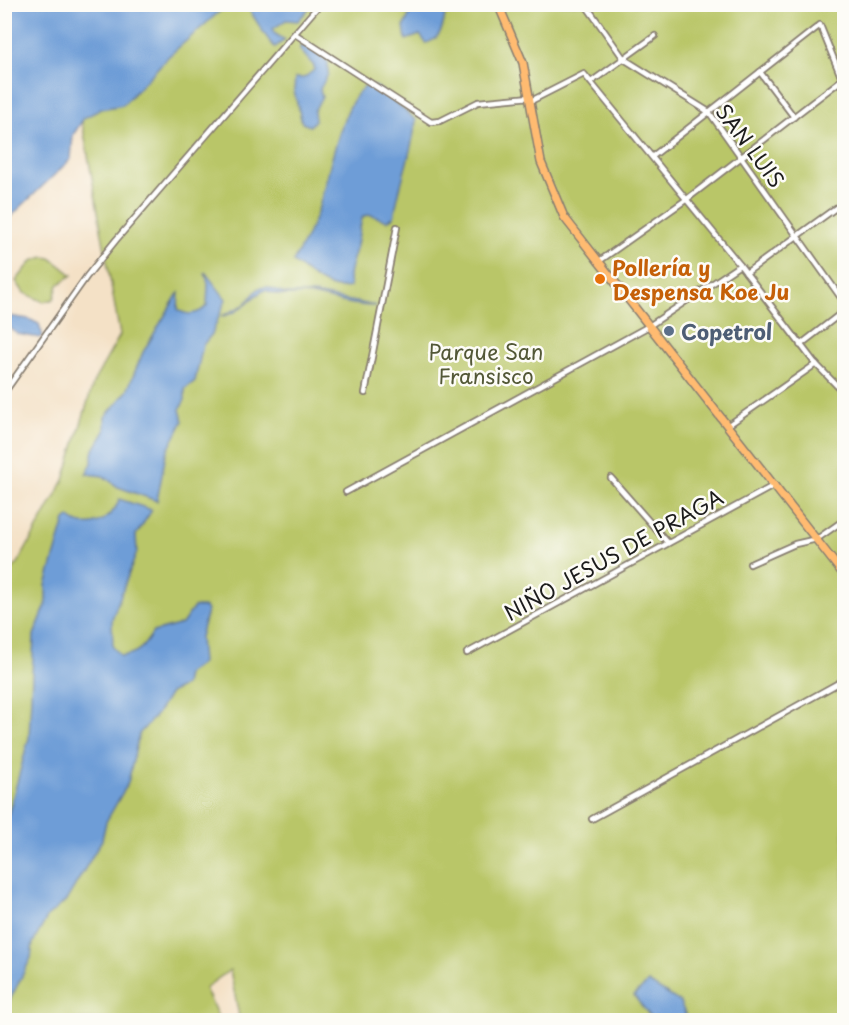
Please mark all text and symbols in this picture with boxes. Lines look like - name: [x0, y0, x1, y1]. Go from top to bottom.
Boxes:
- street label: SAN LUIS: [709, 96, 793, 194]
- place label: Pollería y Despensa Koe Ju: [612, 251, 789, 307]
- marker: Pollería y Despensa Koe Ju: [593, 272, 607, 286]
- place label: Copetrol: [681, 315, 772, 347]
- marker: Copetrol: [662, 324, 676, 338]
- park label: Parque San Fransisco: [429, 335, 543, 391]
- street label: NIÑO JESUS DE PRAGA: [498, 480, 729, 628]

